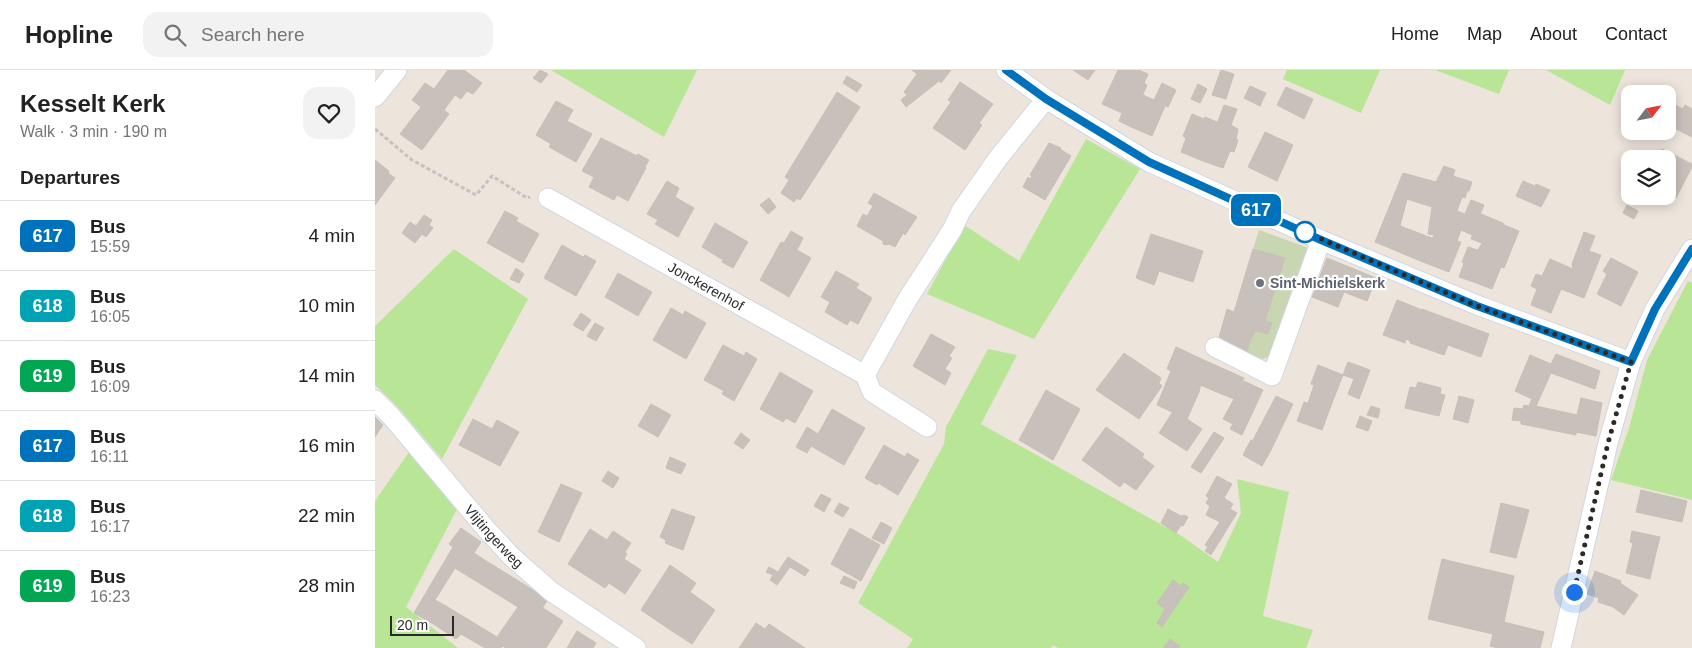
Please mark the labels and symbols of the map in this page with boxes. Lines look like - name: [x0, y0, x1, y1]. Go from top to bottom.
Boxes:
- north arrow: [1621, 85, 1676, 140]
- line badge: 617: [1227, 194, 1285, 226]
- unlabelled marker: [1294, 221, 1316, 243]
- street label: Jonckerenhof: [665, 259, 747, 314]
- place label: Sint-Michielskerk: [1270, 275, 1385, 291]
- marker: Sint-Michielskerk: [1254, 277, 1266, 289]
- street label: Vlijtingerweg: [461, 502, 526, 571]
- your location: [1562, 580, 1587, 605]
- scale bar: [390, 613, 454, 636]

